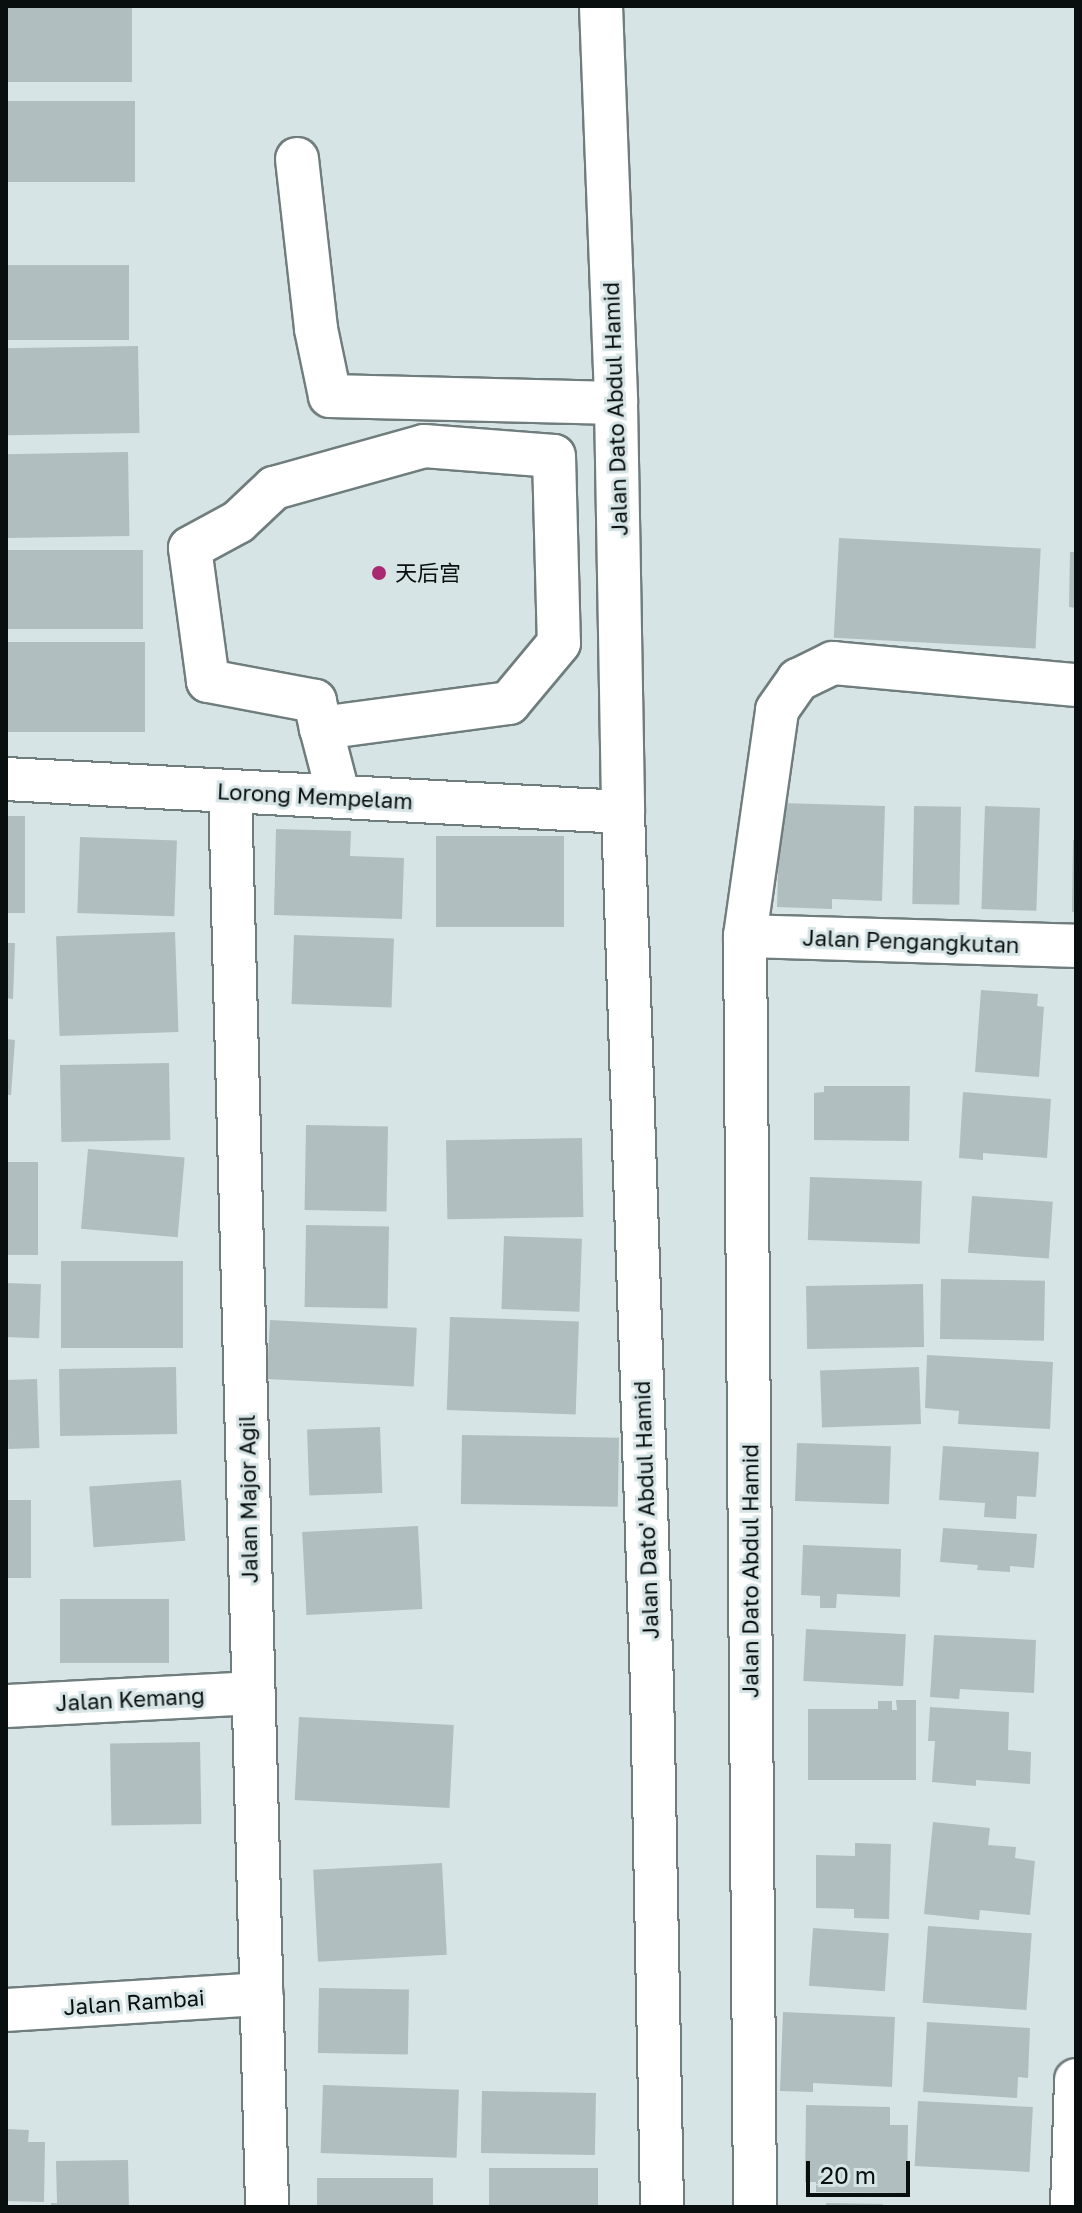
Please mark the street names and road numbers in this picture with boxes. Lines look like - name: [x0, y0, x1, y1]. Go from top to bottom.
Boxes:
- street label: Jalan Dato Abdul Hamid: [597, 282, 633, 536]
- street label: Lorong Mempelam: [216, 778, 414, 814]
- street label: Jalan Pengangkutan: [802, 924, 1020, 958]
- street label: Jalan Dato' Abdul Hamid: [628, 1380, 664, 1640]
- street label: Jalan Major Agil: [233, 1414, 263, 1584]
- street label: Jalan Dato Abdul Hamid: [737, 1444, 763, 1698]
- street label: Jalan Kemang: [55, 1682, 205, 1716]
- street label: Jalan Rambai: [62, 1984, 206, 2020]

